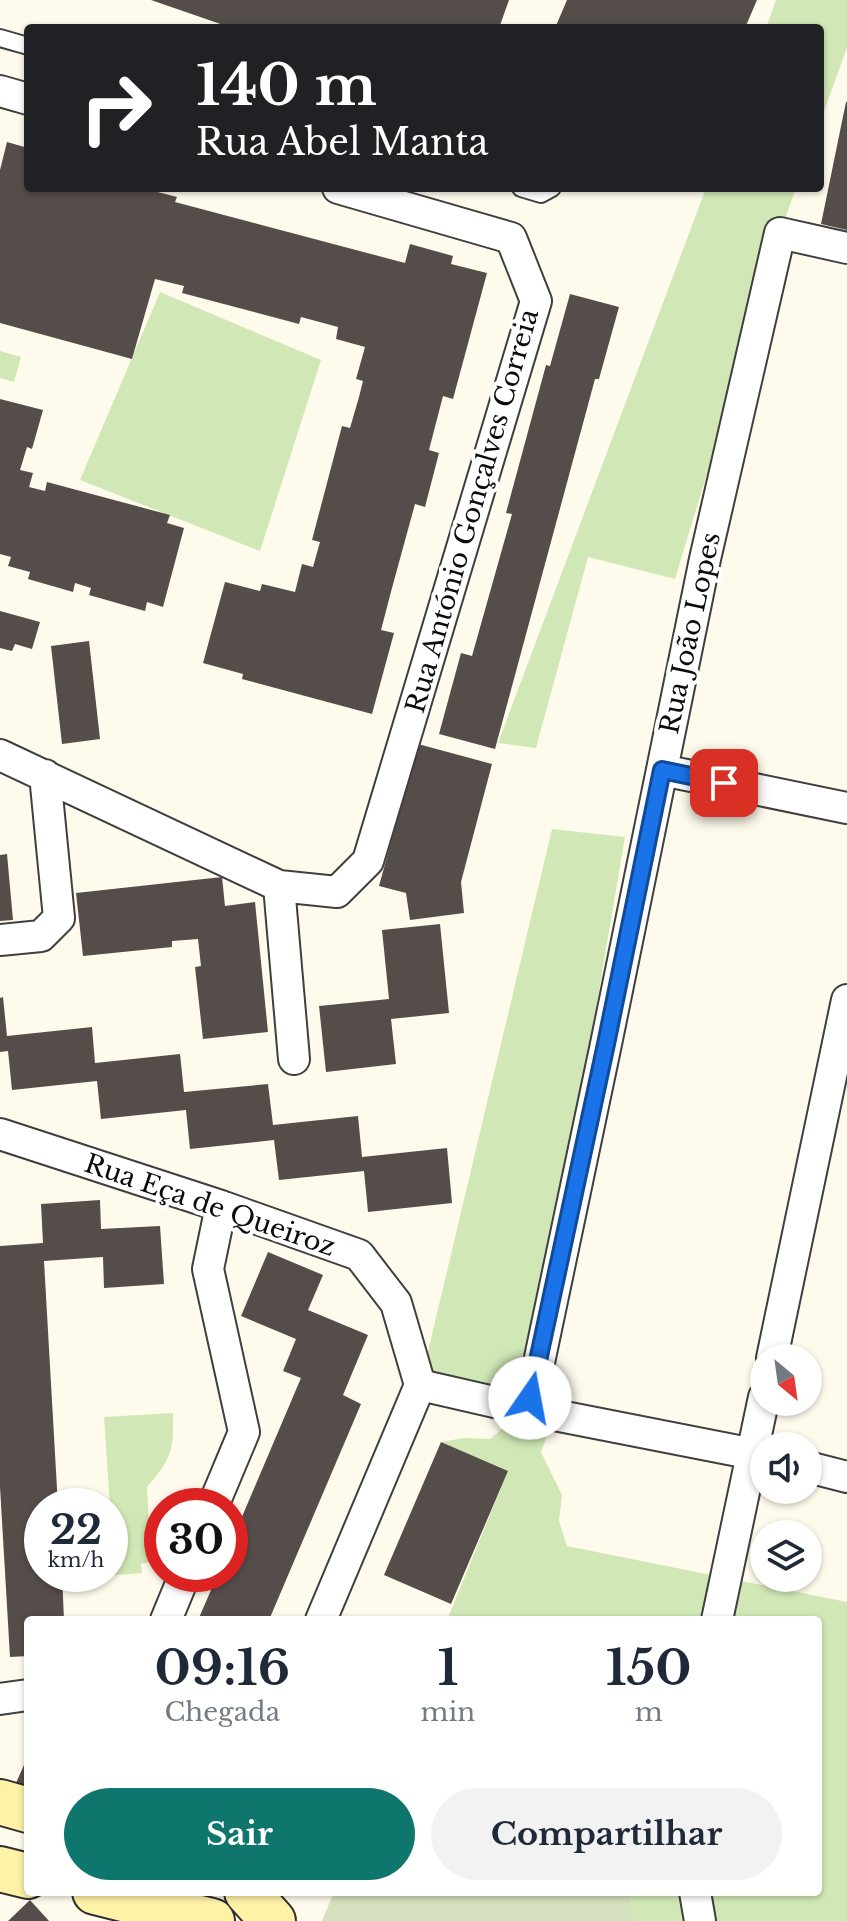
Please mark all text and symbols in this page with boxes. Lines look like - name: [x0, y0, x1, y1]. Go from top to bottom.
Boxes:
- text: 140 m: [196, 51, 377, 120]
- icon: right: [64, 56, 168, 160]
- text: Rua Abel Manta: [196, 120, 488, 165]
- street label: Rua António Gonçalves Correia: [399, 305, 545, 717]
- street label: Rua João Lopes: [653, 529, 727, 737]
- pin: [690, 749, 758, 817]
- icon: arrive: [702, 761, 746, 805]
- street label: Rua Eça de Queiroz: [80, 1147, 340, 1263]
- north arrow: [750, 1344, 822, 1416]
- map controls: [750, 1344, 822, 1592]
- position arrow: [488, 1356, 572, 1440]
- button: sound: [750, 1432, 822, 1504]
- speed limit sign: 30: [144, 1488, 248, 1592]
- text: 22: [50, 1505, 102, 1555]
- button: layers: [750, 1520, 822, 1592]
- text: km/h: [48, 1548, 104, 1572]
- text: 09:16: [155, 1638, 290, 1698]
- text: 1: [437, 1638, 458, 1698]
- text: 150: [606, 1638, 691, 1698]
- text: Chegada: [164, 1696, 280, 1728]
- text: min: [421, 1696, 475, 1728]
- text: m: [635, 1696, 663, 1728]
- button: Sair: [64, 1788, 415, 1880]
- button: Compartilhar: [431, 1788, 782, 1880]

